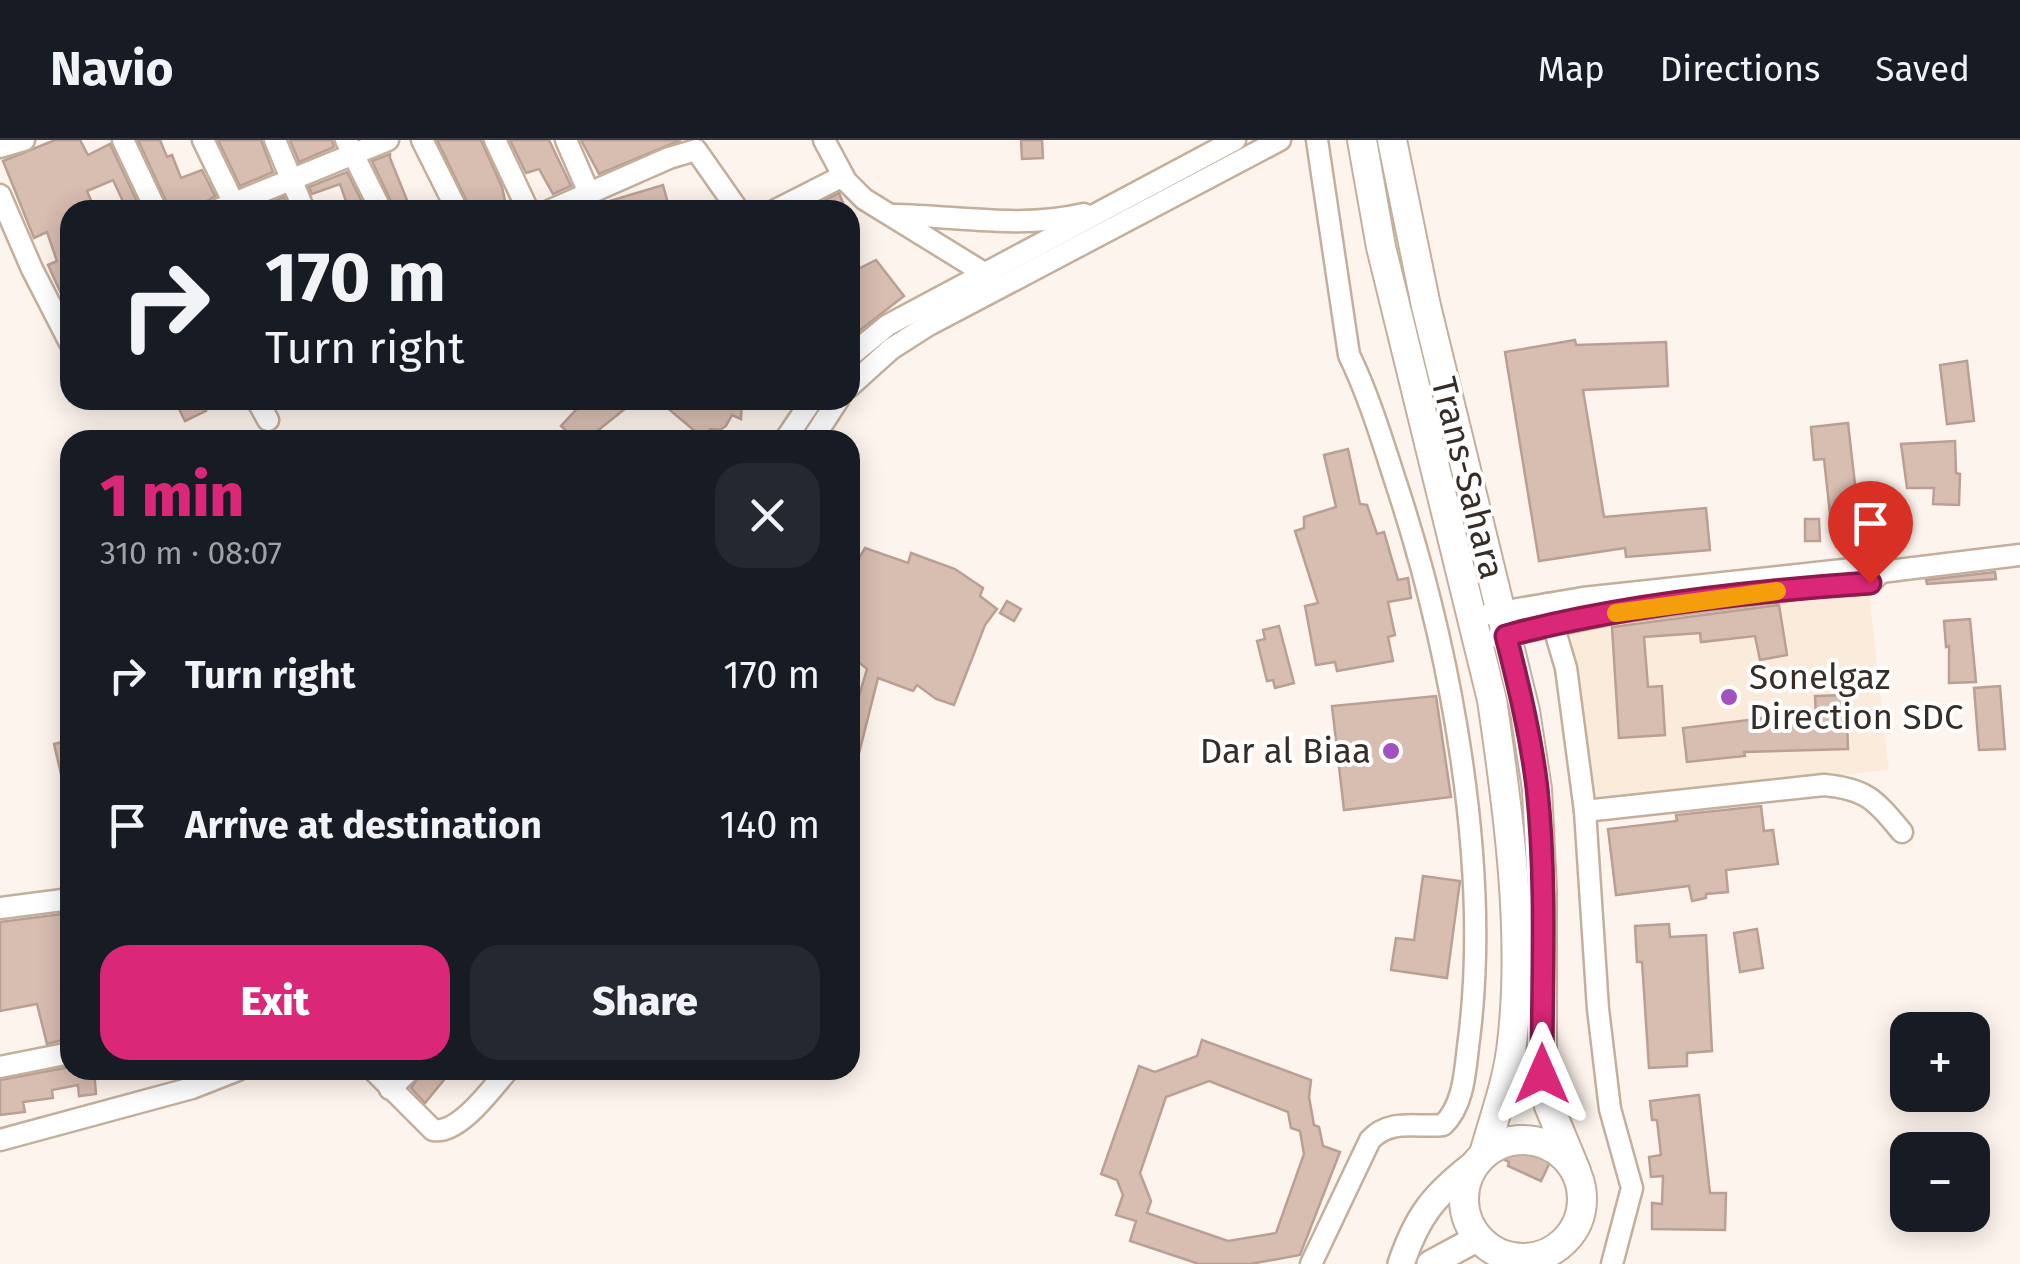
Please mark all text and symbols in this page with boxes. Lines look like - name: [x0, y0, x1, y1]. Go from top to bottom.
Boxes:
- text: Navio: [50, 40, 174, 98]
- text: Map: [1538, 48, 1605, 90]
- text: Directions: [1660, 48, 1820, 90]
- text: Saved: [1875, 48, 1970, 90]
- text: 170 m: [265, 236, 446, 320]
- icon: right: [100, 240, 230, 370]
- text: Turn right: [265, 321, 464, 375]
- street label: Trans-Sahara: [1423, 373, 1513, 583]
- text: 1 min: [100, 460, 244, 532]
- button: close: [715, 463, 820, 568]
- pin: [1828, 481, 1913, 584]
- icon: arrive: [1843, 496, 1898, 551]
- text: 310 m · 08:07: [100, 534, 282, 572]
- icon: right: [100, 648, 155, 703]
- text: Turn right: [185, 652, 355, 698]
- text: 170 m: [723, 652, 820, 698]
- place label: Sonelgaz Direction SDC: [1749, 656, 1964, 738]
- marker: Sonelgaz Direction SDC: [1718, 686, 1740, 708]
- place label: Dar al Biaa: [1200, 730, 1371, 772]
- marker: Dar al Biaa: [1380, 740, 1402, 762]
- icon: arrive: [100, 798, 155, 853]
- text: Arrive at destination: [185, 802, 542, 848]
- text: 140 m: [719, 802, 820, 848]
- button: Exit: [100, 945, 450, 1060]
- button: Share: [470, 945, 820, 1060]
- map controls: [1890, 1012, 1990, 1232]
- button: +: [1890, 1012, 1990, 1112]
- position arrow: [1490, 1022, 1594, 1126]
- button: −: [1890, 1132, 1990, 1232]

